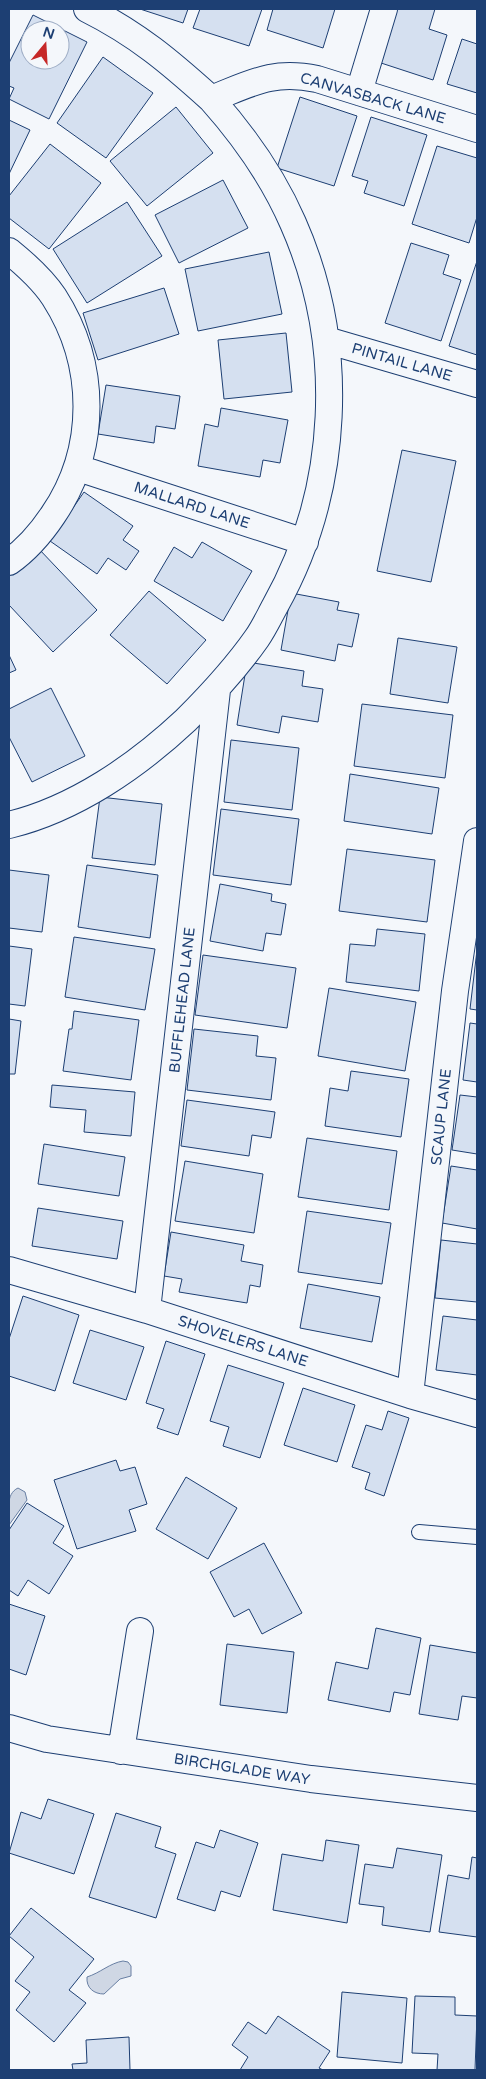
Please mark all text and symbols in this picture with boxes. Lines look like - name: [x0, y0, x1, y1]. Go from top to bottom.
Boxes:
- north arrow: [20, 20, 70, 70]
- text: N: [41, 23, 57, 43]
- street label: CANVASBACK LANE: [298, 69, 448, 127]
- street label: PINTAIL LANE: [350, 339, 454, 385]
- street label: MALLARD LANE: [132, 478, 252, 532]
- street label: BUFFLEHEAD LANE: [165, 926, 199, 1074]
- street label: SCAUP LANE: [427, 1068, 455, 1166]
- street label: SHOVELERS LANE: [176, 1311, 310, 1371]
- street label: BIRCHGLADE WAY: [173, 1749, 312, 1789]

